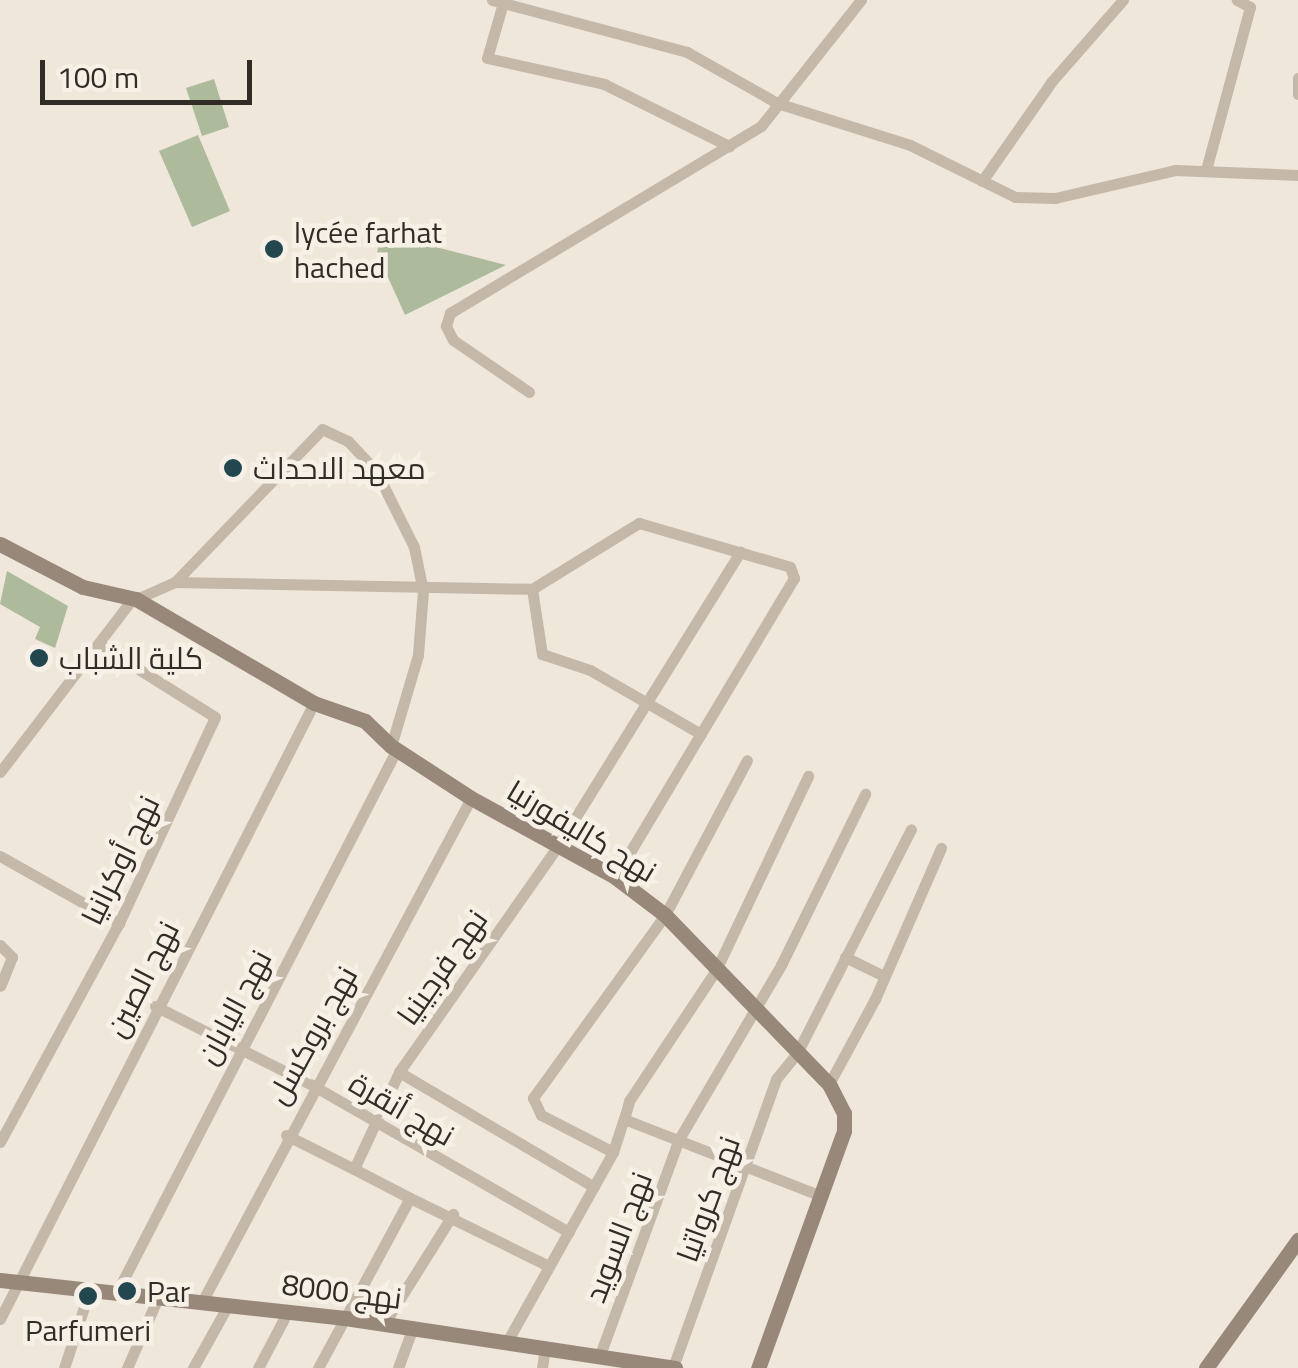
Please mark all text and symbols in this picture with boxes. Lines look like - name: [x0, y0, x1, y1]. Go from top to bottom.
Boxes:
- scale bar: [45, 40, 258, 102]
- text: 100 m: [57, 54, 139, 100]
- place label: lycée farhat hached: [294, 214, 442, 284]
- marker: lycée farhat hached: [263, 238, 285, 260]
- place label: معهد الاحداث: [253, 450, 426, 486]
- marker: معهد الاحداث: [222, 457, 244, 479]
- place label: كلية الشباب: [59, 640, 203, 676]
- marker: كلية الشباب: [28, 647, 50, 669]
- street label: نهح كاليفورنيا: [501, 772, 663, 890]
- street label: نهج أوكرانيا: [73, 790, 167, 930]
- street label: نهج فرجينيا: [389, 902, 495, 1032]
- street label: نهج الصين: [98, 915, 186, 1043]
- street label: نهج اليابان: [189, 944, 279, 1070]
- street label: نهج بروكسل: [259, 960, 365, 1110]
- street label: نهج أنقرة: [343, 1065, 461, 1153]
- street label: نهج كرواتيا: [669, 1131, 747, 1267]
- street label: نهج السويد: [577, 1167, 659, 1307]
- street label: نهج 8000: [280, 1266, 404, 1316]
- place label: Par: [147, 1273, 190, 1309]
- marker: Par: [116, 1280, 138, 1302]
- marker: Parfumeri: [77, 1285, 99, 1307]
- place label: Parfumeri: [25, 1312, 151, 1348]

